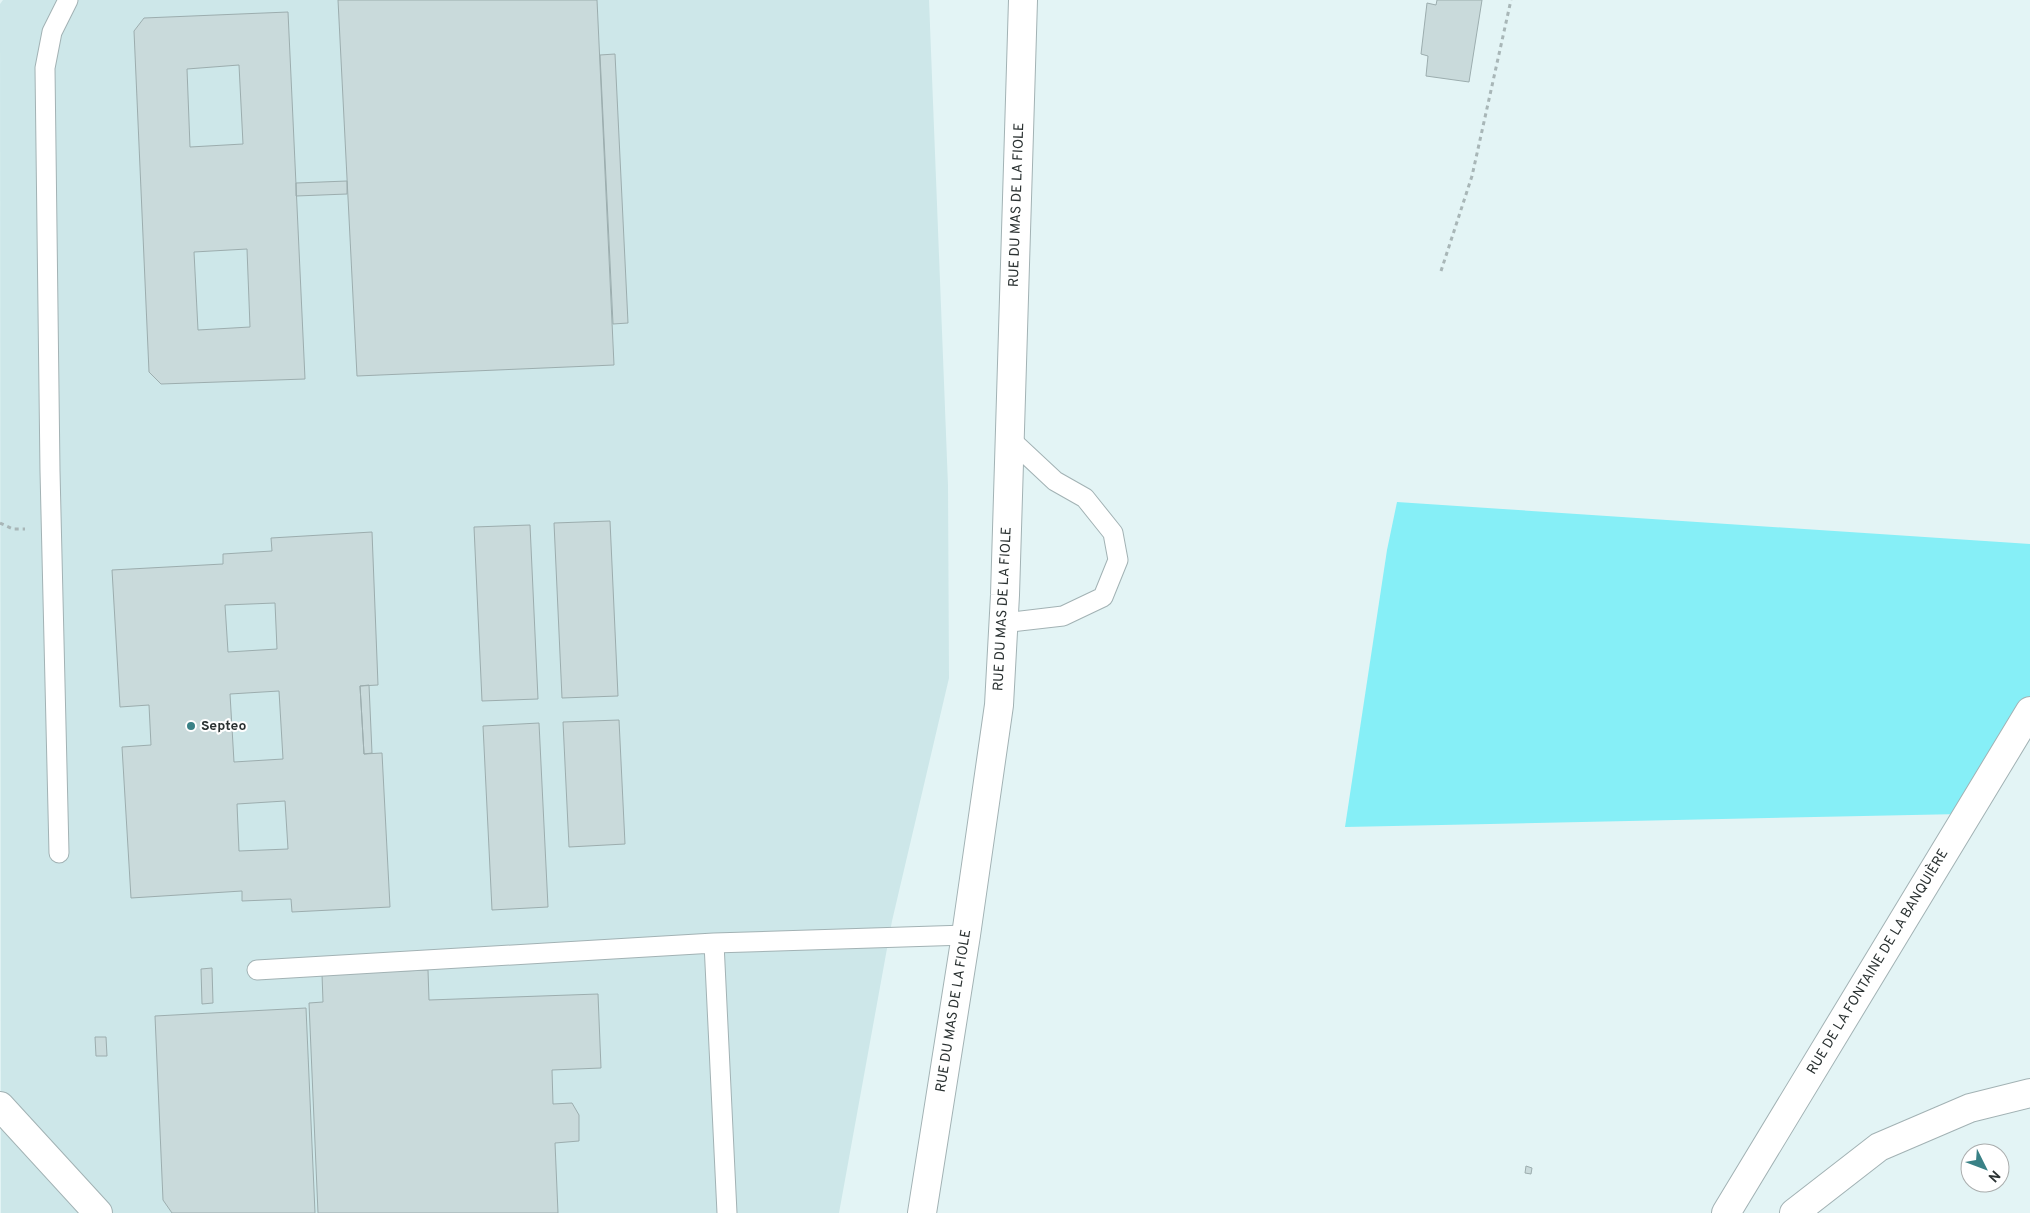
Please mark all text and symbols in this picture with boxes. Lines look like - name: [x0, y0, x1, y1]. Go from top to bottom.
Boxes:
- street label: RUE DU MAS DE LA FIOLE: [1006, 123, 1028, 287]
- street label: RUE DU MAS DE LA FIOLE: [990, 526, 1016, 692]
- place label: Septeo: [201, 718, 247, 735]
- marker: Septeo: [185, 720, 197, 732]
- street label: RUE DE LA FONTAINE DE LA BANQUIÈRE: [1803, 846, 1952, 1078]
- street label: RUE DU MAS DE LA FIOLE: [933, 928, 975, 1094]
- north arrow: [1960, 1143, 2010, 1193]
- text: N: [1984, 1166, 2003, 1185]

